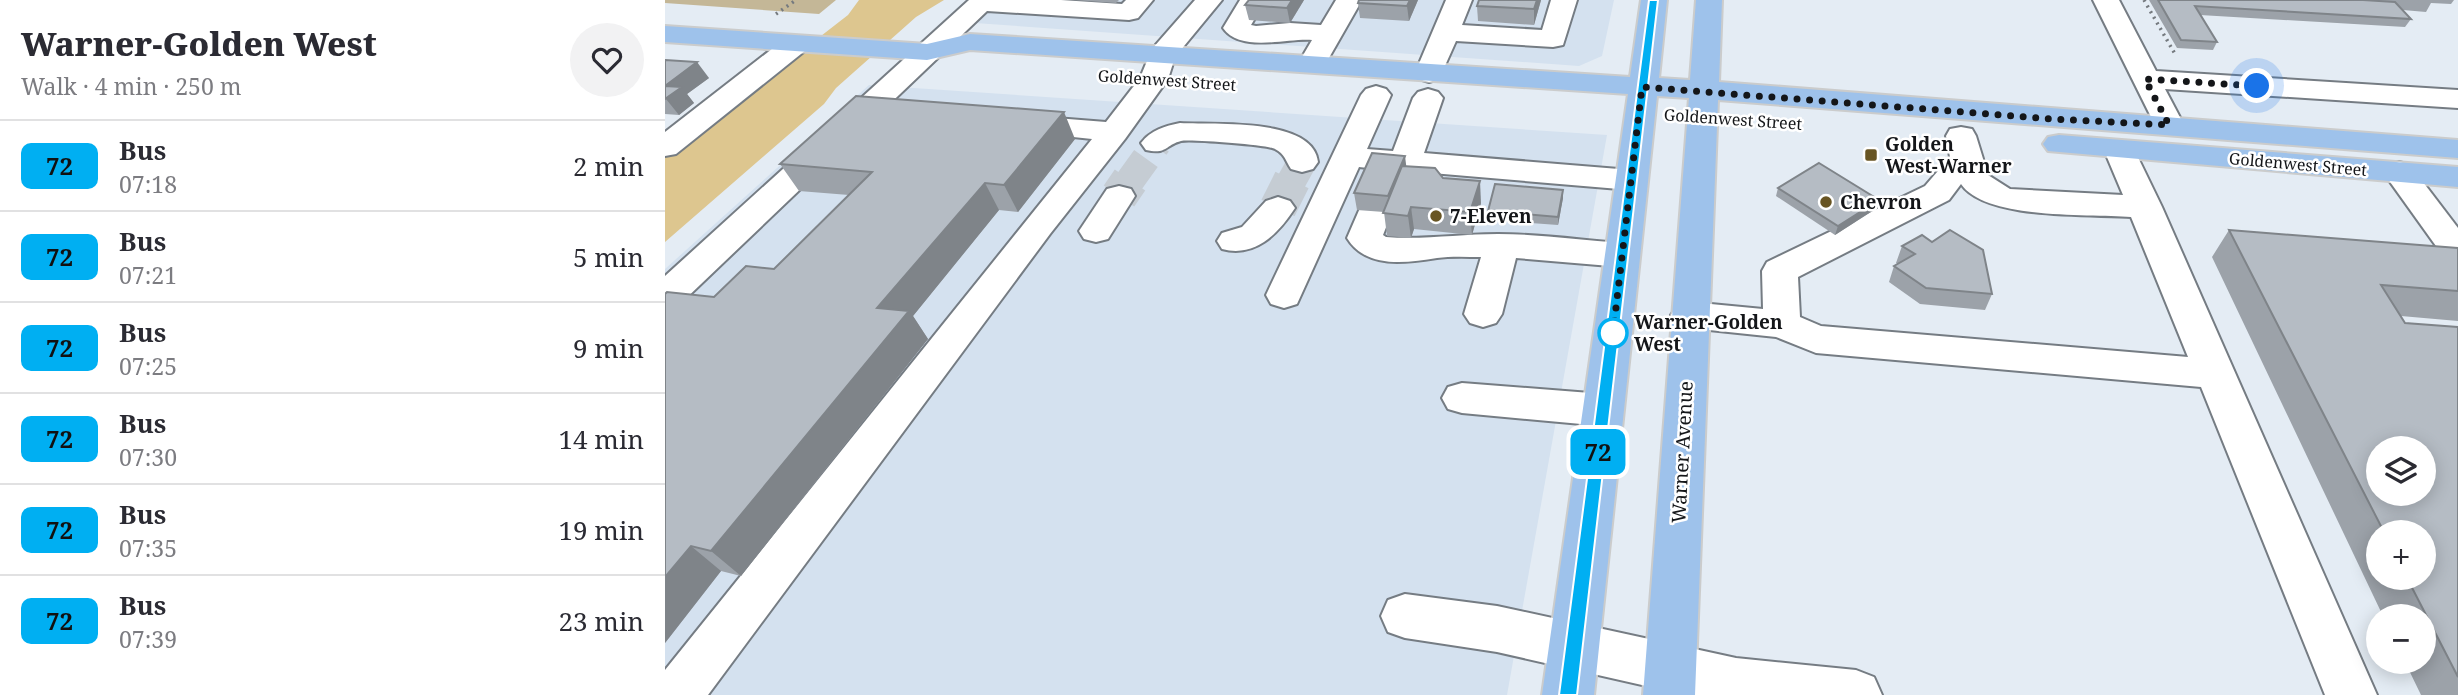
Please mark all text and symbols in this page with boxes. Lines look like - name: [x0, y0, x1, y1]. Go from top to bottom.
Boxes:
- text: Warner-Golden West: [21, 21, 377, 66]
- button: heart: [570, 23, 644, 97]
- street label: Goldenwest Street: [1097, 64, 1237, 96]
- your location: [2239, 68, 2274, 103]
- text: Walk · 4 min · 250 m: [21, 70, 241, 102]
- street label: Goldenwest Street: [1663, 103, 1803, 135]
- place label: Golden West-Warner: [1885, 131, 2012, 179]
- text: Bus: [119, 132, 166, 168]
- marker: Golden West-Warner: [1863, 147, 1879, 163]
- street label: Goldenwest Street: [2228, 147, 2368, 181]
- text: 2 min: [573, 148, 644, 184]
- text: 72: [46, 149, 73, 182]
- text: 07:18: [119, 168, 177, 200]
- place label: Chevron: [1840, 189, 1922, 215]
- marker: Chevron: [1818, 194, 1834, 210]
- place label: 7-Eleven: [1450, 203, 1532, 229]
- marker: 7-Eleven: [1428, 208, 1444, 224]
- text: Bus: [119, 223, 166, 259]
- text: 5 min: [573, 239, 644, 275]
- text: 72: [46, 240, 73, 273]
- text: 07:21: [119, 259, 177, 291]
- place label: Warner-Golden West: [1634, 309, 1783, 357]
- text: Bus: [119, 314, 166, 350]
- marker: Warner-Golden West: [1598, 318, 1628, 348]
- text: 9 min: [573, 330, 644, 366]
- text: 72: [46, 331, 73, 364]
- text: 07:25: [119, 350, 177, 382]
- street label: Warner Avenue: [1665, 380, 1699, 524]
- text: Bus: [119, 405, 166, 441]
- text: 14 min: [559, 421, 644, 457]
- text: 72: [46, 422, 73, 455]
- line badge: 72: [1567, 429, 1629, 475]
- text: 72: [1584, 435, 1612, 468]
- map controls: [2366, 436, 2436, 674]
- button: layers: [2366, 436, 2436, 506]
- text: 07:30: [119, 441, 177, 473]
- text: Bus: [119, 496, 166, 532]
- text: 19 min: [559, 512, 644, 548]
- text: 72: [46, 513, 73, 546]
- button: +: [2366, 520, 2436, 590]
- text: 07:35: [119, 532, 177, 564]
- text: Bus: [119, 587, 166, 623]
- text: 23 min: [559, 603, 644, 639]
- text: 72: [46, 604, 73, 637]
- button: −: [2366, 604, 2436, 674]
- text: 07:39: [119, 623, 177, 655]

